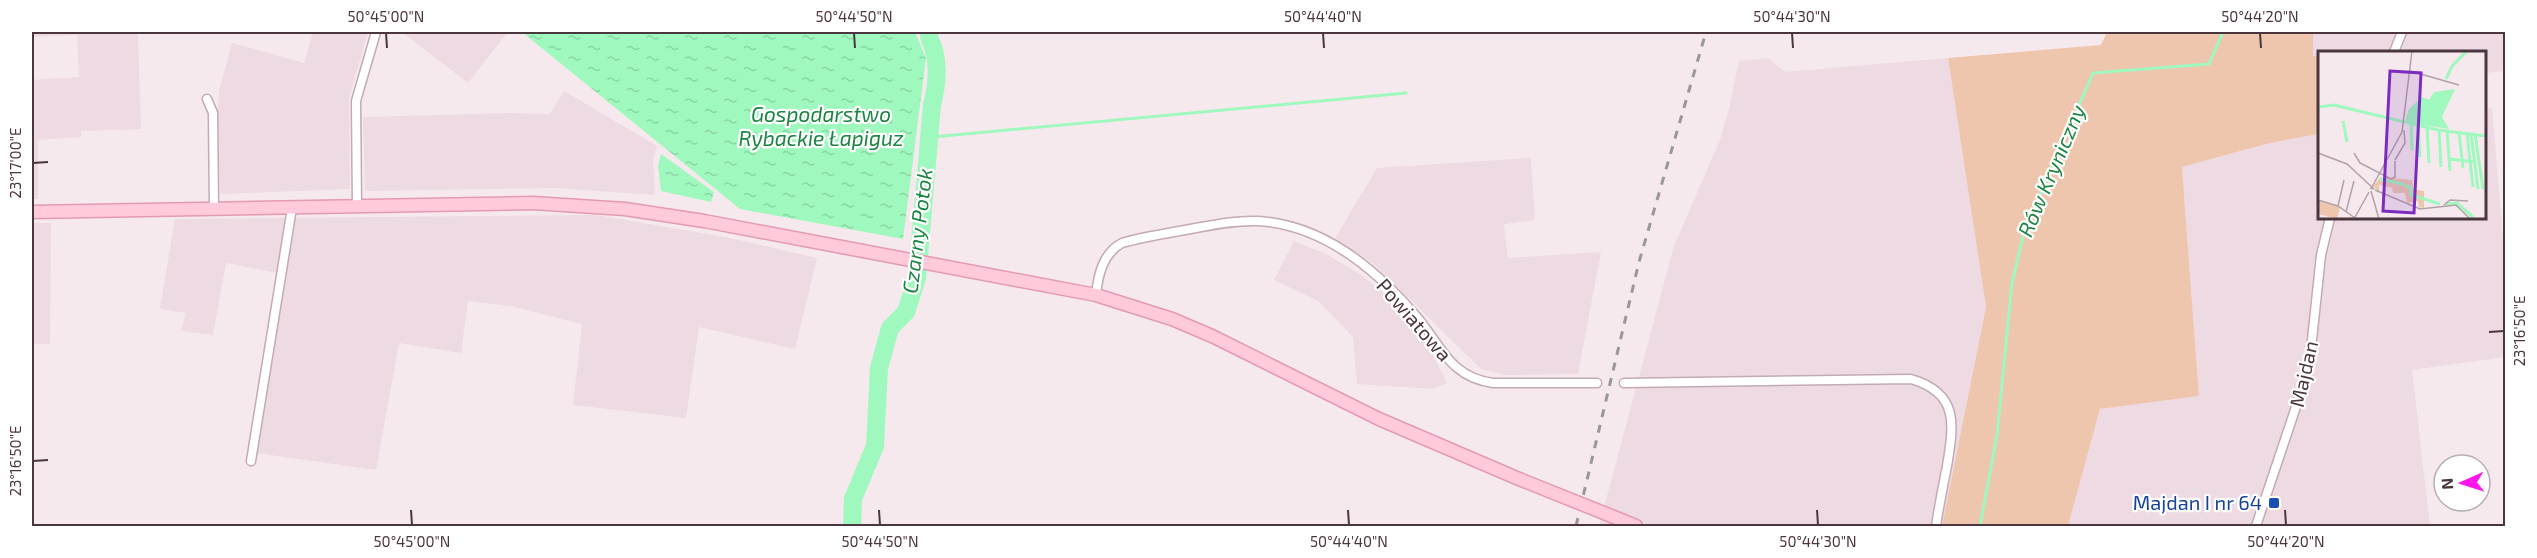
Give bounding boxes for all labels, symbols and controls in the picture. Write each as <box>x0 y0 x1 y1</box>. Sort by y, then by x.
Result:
text: 50°45'00"N <box>348 7 424 25</box>
text: 50°44'50"N <box>815 7 893 25</box>
text: 50°44'40"N <box>1284 7 1362 25</box>
text: 50°44'30"N <box>1753 7 1831 25</box>
text: 50°44'20"N <box>2221 7 2299 25</box>
inset map <box>2318 51 2486 219</box>
water label: Gospodarstwo Rybackie Łapiguz <box>738 101 904 151</box>
water label: Rów Kryniczny <box>2012 101 2091 240</box>
text: 23°17'00"E <box>6 128 24 198</box>
water label: Czarny Potok <box>896 167 938 295</box>
street label: Powiatowa <box>1372 273 1457 366</box>
text: 23°16'50"E <box>2510 296 2528 366</box>
street label: Majdan <box>2284 338 2322 409</box>
text: 23°16'50"E <box>6 426 24 496</box>
north arrow <box>2432 453 2492 513</box>
text: N <box>2437 478 2456 490</box>
place label: Majdan I nr 64 <box>2133 490 2262 514</box>
marker: Majdan I nr 64 <box>2267 496 2281 510</box>
text: 50°45'00"N <box>374 532 450 550</box>
text: 50°44'50"N <box>841 532 919 550</box>
text: 50°44'40"N <box>1310 532 1388 550</box>
text: 50°44'30"N <box>1779 532 1857 550</box>
text: 50°44'20"N <box>2247 532 2325 550</box>

